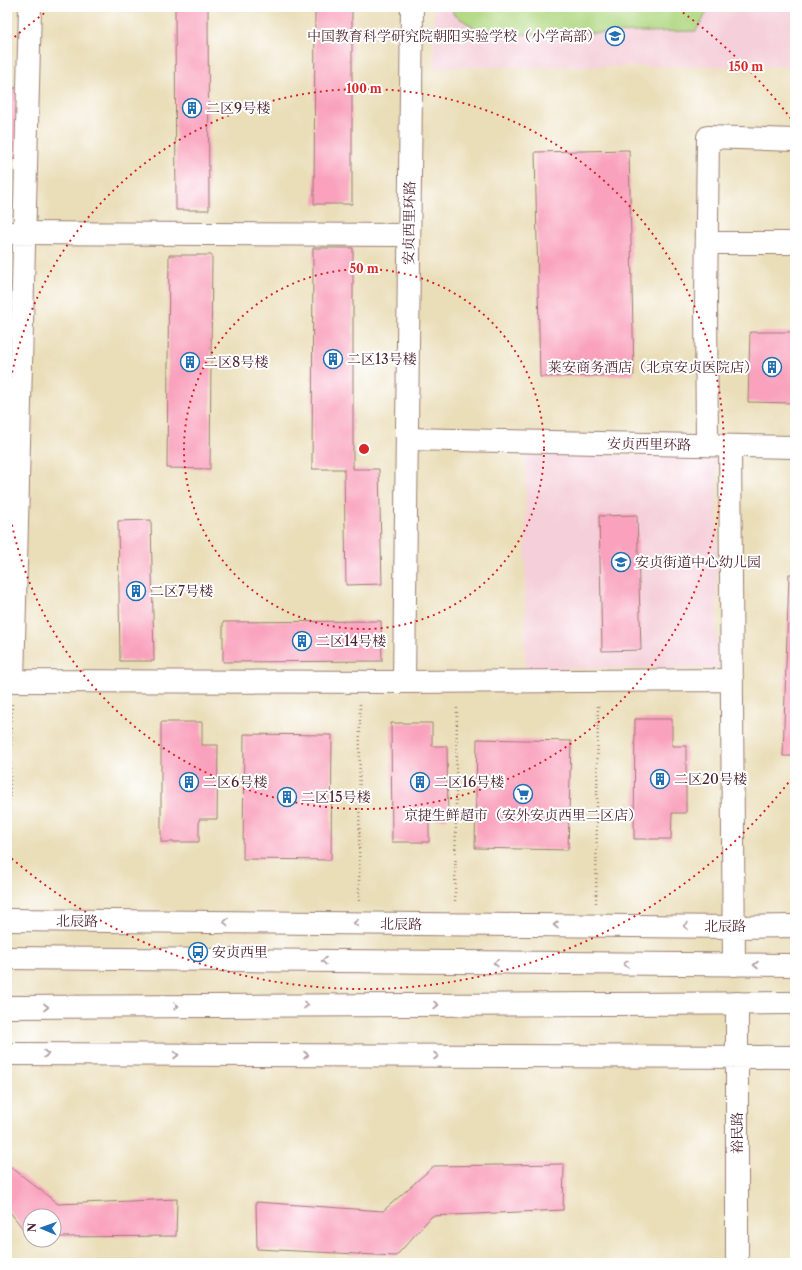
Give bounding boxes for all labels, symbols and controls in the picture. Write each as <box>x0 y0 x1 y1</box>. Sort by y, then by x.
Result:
school or university icon: 中国教育科学研究院朝阳实验学校（小学高部） <box>604 25 626 47</box>
place label: 中国教育科学研究院朝阳实验学校（小学高部） <box>307 27 601 45</box>
text: 150 m <box>729 59 763 74</box>
text: 100 m <box>346 81 382 96</box>
building icon: 二区9号楼 <box>181 97 203 119</box>
place label: 二区9号楼 <box>206 99 270 117</box>
street label: 安贞西里环路 <box>399 181 419 265</box>
text: 50 m <box>349 261 379 276</box>
building icon: 二区13号楼 <box>322 348 344 370</box>
place label: 二区13号楼 <box>347 350 417 368</box>
building icon: 二区8号楼 <box>179 351 201 373</box>
place label: 二区8号楼 <box>204 353 268 371</box>
building icon: 莱安商务酒店（北京安贞医院店） <box>761 356 783 378</box>
place label: 莱安商务酒店（北京安贞医院店） <box>548 358 758 376</box>
street label: 安贞西里环路 <box>607 434 691 454</box>
centre of rings <box>357 442 371 456</box>
school or university icon: 安贞街道中心幼儿园 <box>610 551 632 573</box>
place label: 安贞街道中心幼儿园 <box>635 553 761 571</box>
building icon: 二区7号楼 <box>125 580 147 602</box>
place label: 二区7号楼 <box>150 582 213 600</box>
building icon: 二区14号楼 <box>291 630 313 652</box>
place label: 二区14号楼 <box>316 632 386 650</box>
building icon: 二区20号楼 <box>649 768 671 790</box>
place label: 二区20号楼 <box>674 770 747 788</box>
building icon: 二区6号楼 <box>178 771 200 793</box>
building icon: 二区16号楼 <box>409 771 431 793</box>
place label: 二区6号楼 <box>203 773 267 791</box>
place label: 二区16号楼 <box>434 773 504 791</box>
supermarket icon: 京捷生鲜超市（安外安贞西里二区店） <box>512 783 534 805</box>
building icon: 二区15号楼 <box>276 786 298 808</box>
place label: 二区15号楼 <box>301 788 371 806</box>
place label: 京捷生鲜超市（安外安贞西里二区店） <box>404 806 642 824</box>
street label: 北辰路 <box>56 912 98 930</box>
street label: 北辰路 <box>380 915 422 933</box>
street label: 北辰路 <box>704 917 746 935</box>
one-way arrow <box>223 918 229 926</box>
one-way arrow <box>353 919 359 928</box>
one-way arrow <box>553 921 559 929</box>
one-way arrow <box>683 922 689 930</box>
bus stop icon: 安贞西里 <box>187 941 209 963</box>
place label: 安贞西里 <box>212 943 268 961</box>
one-way arrow <box>321 957 327 965</box>
one-way arrow <box>493 959 499 967</box>
one-way arrow <box>623 960 629 968</box>
one-way arrow <box>753 961 759 969</box>
one-way arrow <box>303 1001 309 1009</box>
one-way arrow <box>433 1001 439 1009</box>
one-way arrow <box>173 1002 179 1010</box>
one-way arrow <box>43 1003 49 1011</box>
one-way arrow <box>43 1050 49 1058</box>
one-way arrow <box>173 1051 179 1059</box>
one-way arrow <box>303 1051 309 1060</box>
one-way arrow <box>433 1052 439 1060</box>
street label: 裕民路 <box>728 1112 746 1154</box>
north arrow <box>22 1208 62 1248</box>
text: N <box>25 1222 39 1233</box>

